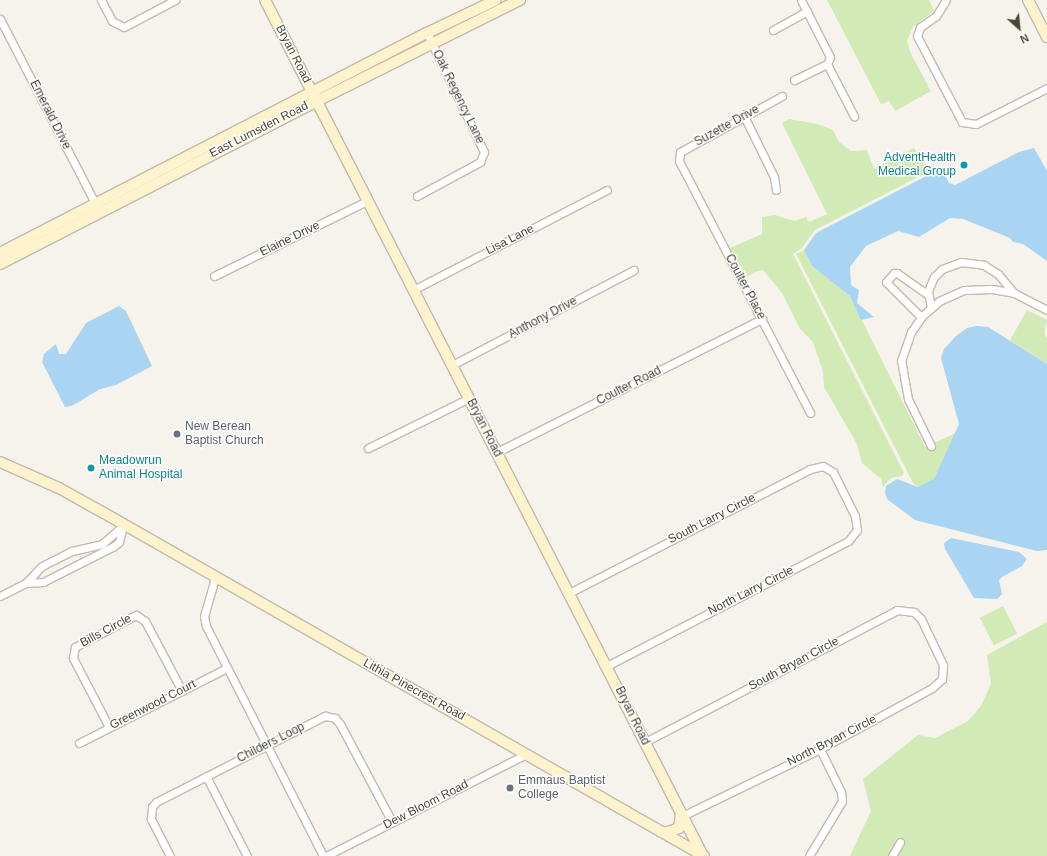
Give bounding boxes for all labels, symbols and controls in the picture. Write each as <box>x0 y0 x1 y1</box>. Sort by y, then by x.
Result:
north arrow <box>999 8 1039 48</box>
street label: Bryan Road <box>272 23 314 85</box>
text: N <box>1018 32 1031 46</box>
street label: Oak Regency Lane <box>429 48 487 146</box>
street label: Emerald Drive <box>26 78 74 152</box>
street label: East Lumsden Road <box>207 99 311 161</box>
street label: Suzette Drive <box>692 102 762 150</box>
place label: AdventHealth Medical Group <box>878 151 956 179</box>
marker: AdventHealth Medical Group <box>959 160 969 170</box>
street label: Elaine Drive <box>258 218 322 260</box>
street label: Lisa Lane <box>484 222 536 258</box>
street label: Coulter Place <box>722 252 768 322</box>
street label: Anthony Drive <box>506 294 580 342</box>
street label: Coulter Road <box>594 364 664 408</box>
street label: Bryan Road <box>463 397 505 459</box>
place label: New Berean Baptist Church <box>185 420 264 448</box>
marker: New Berean Baptist Church <box>172 429 182 439</box>
place label: Meadowrun Animal Hospital <box>99 454 182 482</box>
marker: Meadowrun Animal Hospital <box>86 463 96 473</box>
street label: South Larry Circle <box>666 491 758 547</box>
street label: North Larry Circle <box>706 563 796 619</box>
street label: Bills Circle <box>78 611 134 651</box>
street label: South Bryan Circle <box>746 634 842 694</box>
street label: Lithia Pinecrest Road <box>361 656 467 724</box>
street label: Greenwood Court <box>108 677 198 733</box>
street label: Bryan Road <box>612 684 652 748</box>
street label: North Bryan Circle <box>785 712 879 770</box>
street label: Childers Loop <box>235 720 307 766</box>
place label: Emmaus Baptist College <box>518 774 605 802</box>
street label: Dew Bloom Road <box>381 777 471 833</box>
marker: Emmaus Baptist College <box>505 783 515 793</box>

